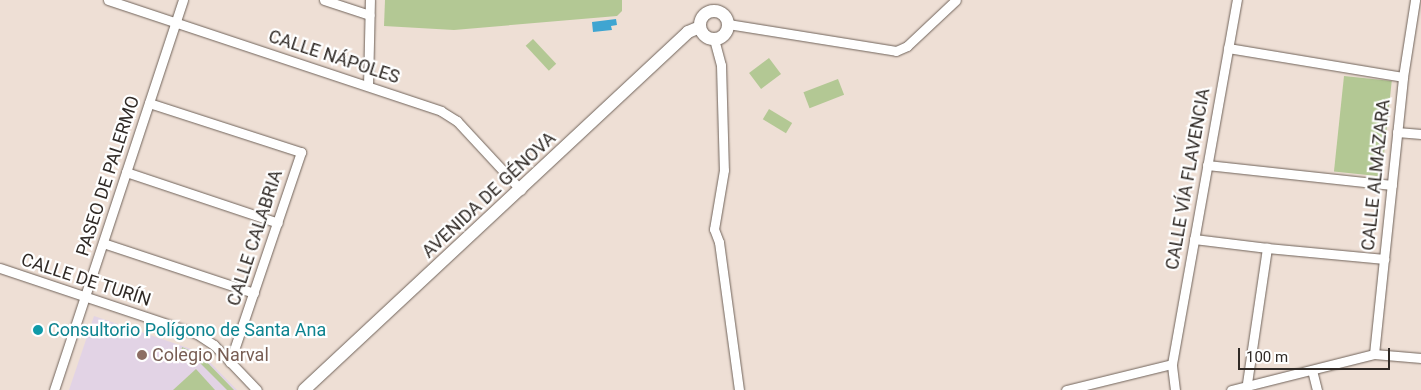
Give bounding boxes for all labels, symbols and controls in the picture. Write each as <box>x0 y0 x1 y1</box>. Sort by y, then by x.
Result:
street label: CALLE NÁPOLES <box>266 26 402 88</box>
street label: CALLE VÍA FLAVENCIA <box>1161 86 1215 272</box>
street label: PASEO DE PALERMO <box>72 93 144 259</box>
street label: CALLE ALMAZARA <box>1357 98 1395 252</box>
street label: AVENIDA DE GÉNOVA <box>418 127 560 263</box>
street label: CALLE CALABRIA <box>223 167 287 309</box>
street label: CALLE DE TURÍN <box>18 249 154 311</box>
place label: Consultorio Polígono de Santa Ana <box>48 319 326 341</box>
marker: Consultorio Polígono de Santa Ana <box>32 324 44 336</box>
scale bar <box>1241 338 1394 370</box>
place label: Colegio Narval <box>152 344 269 366</box>
text: 100 m <box>1246 348 1288 366</box>
marker: Colegio Narval <box>136 349 148 361</box>

